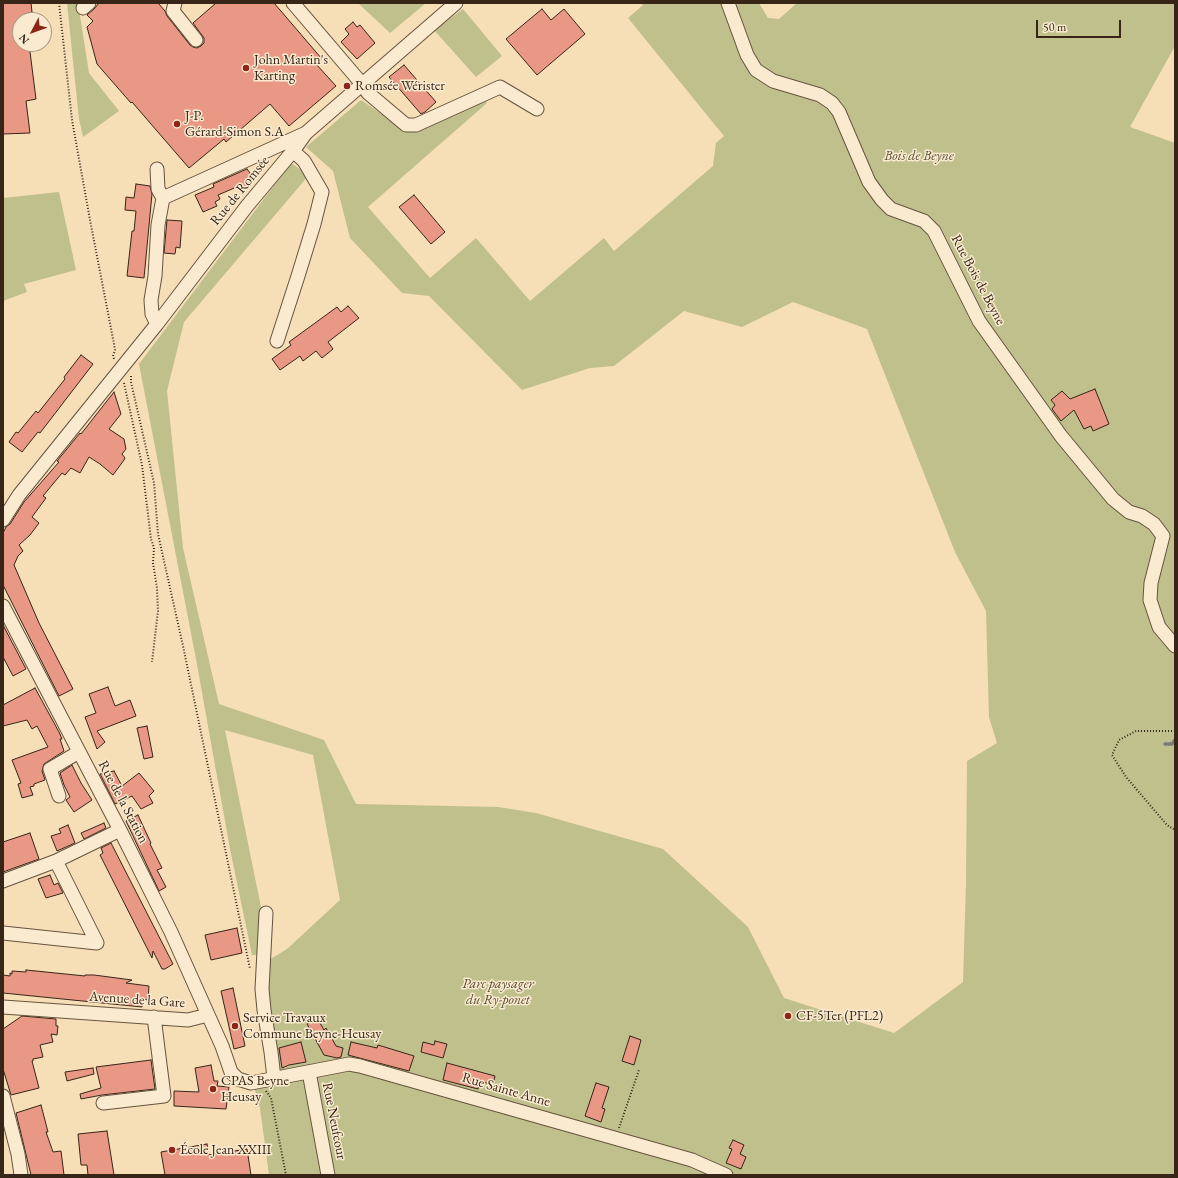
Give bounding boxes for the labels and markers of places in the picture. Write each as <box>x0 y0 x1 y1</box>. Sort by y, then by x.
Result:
place label: John Martin's Karting <box>254 52 328 84</box>
marker: John Martin's Karting <box>241 63 251 73</box>
place label: Romsée Wérister <box>355 78 445 94</box>
marker: Romsée Wérister <box>342 81 352 91</box>
place label: J-P. Gérard-Simon S.A <box>185 108 284 140</box>
marker: J-P. Gérard-Simon S.A <box>172 119 182 129</box>
place label: CF-5Ter (PFL2) <box>796 1008 883 1024</box>
place label: Service Travaux Commune Beyne-Heusay <box>243 1010 381 1042</box>
marker: CF-5Ter (PFL2) <box>783 1011 793 1021</box>
marker: Service Travaux Commune Beyne-Heusay <box>230 1021 240 1031</box>
place label: CPAS Beyne Heusay <box>221 1073 289 1106</box>
marker: CPAS Beyne Heusay <box>208 1084 218 1094</box>
place label: École Jean XXIII <box>180 1142 271 1158</box>
marker: École Jean XXIII <box>167 1145 177 1155</box>

